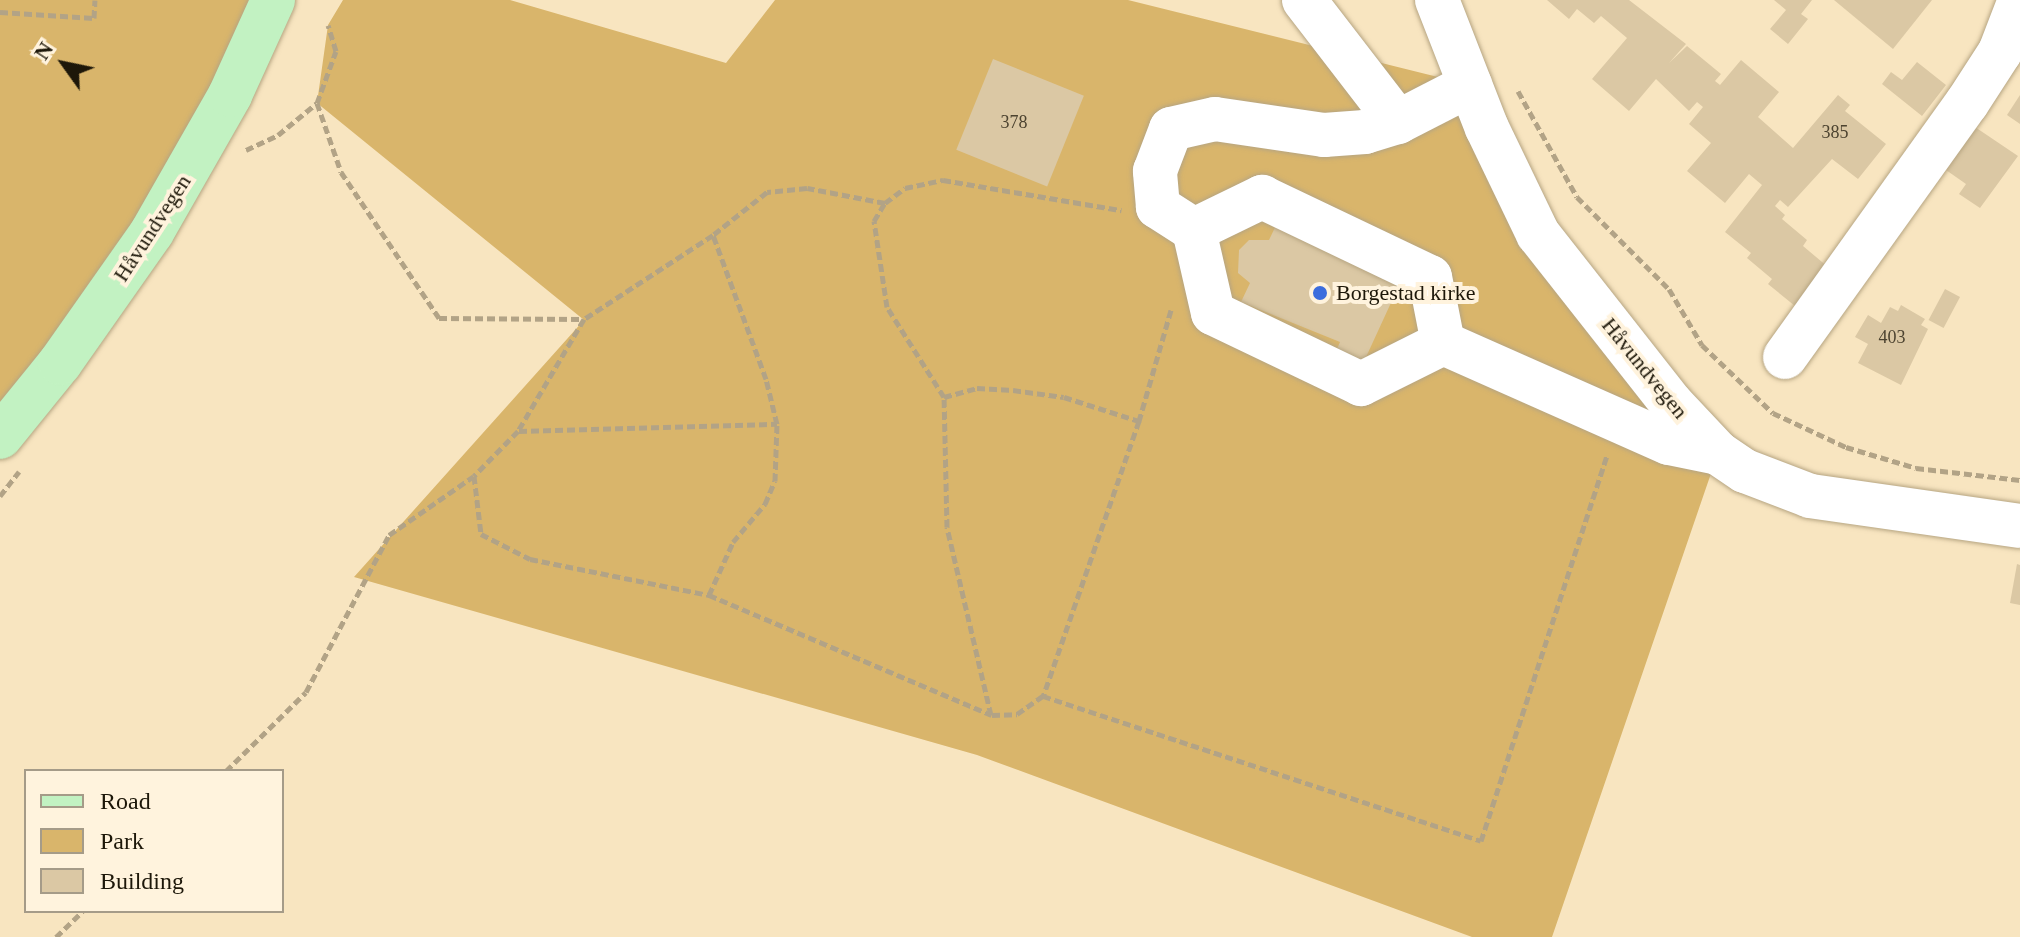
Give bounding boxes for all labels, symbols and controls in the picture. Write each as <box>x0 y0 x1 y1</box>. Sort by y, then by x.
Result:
north arrow <box>24 24 104 104</box>
text: N <box>29 37 58 64</box>
house number: 378 <box>1000 111 1028 133</box>
house number: 385 <box>1822 121 1848 143</box>
street label: Håvundvegen <box>108 170 196 286</box>
place label: Borgestad kirke <box>1336 280 1476 306</box>
marker: Borgestad kirke <box>1311 284 1329 302</box>
street label: Håvundvegen <box>1596 312 1694 424</box>
house number: 403 <box>1878 326 1906 348</box>
legend <box>24 769 284 913</box>
text: Road <box>100 788 151 814</box>
text: Park <box>100 828 144 854</box>
text: Building <box>100 868 184 894</box>

